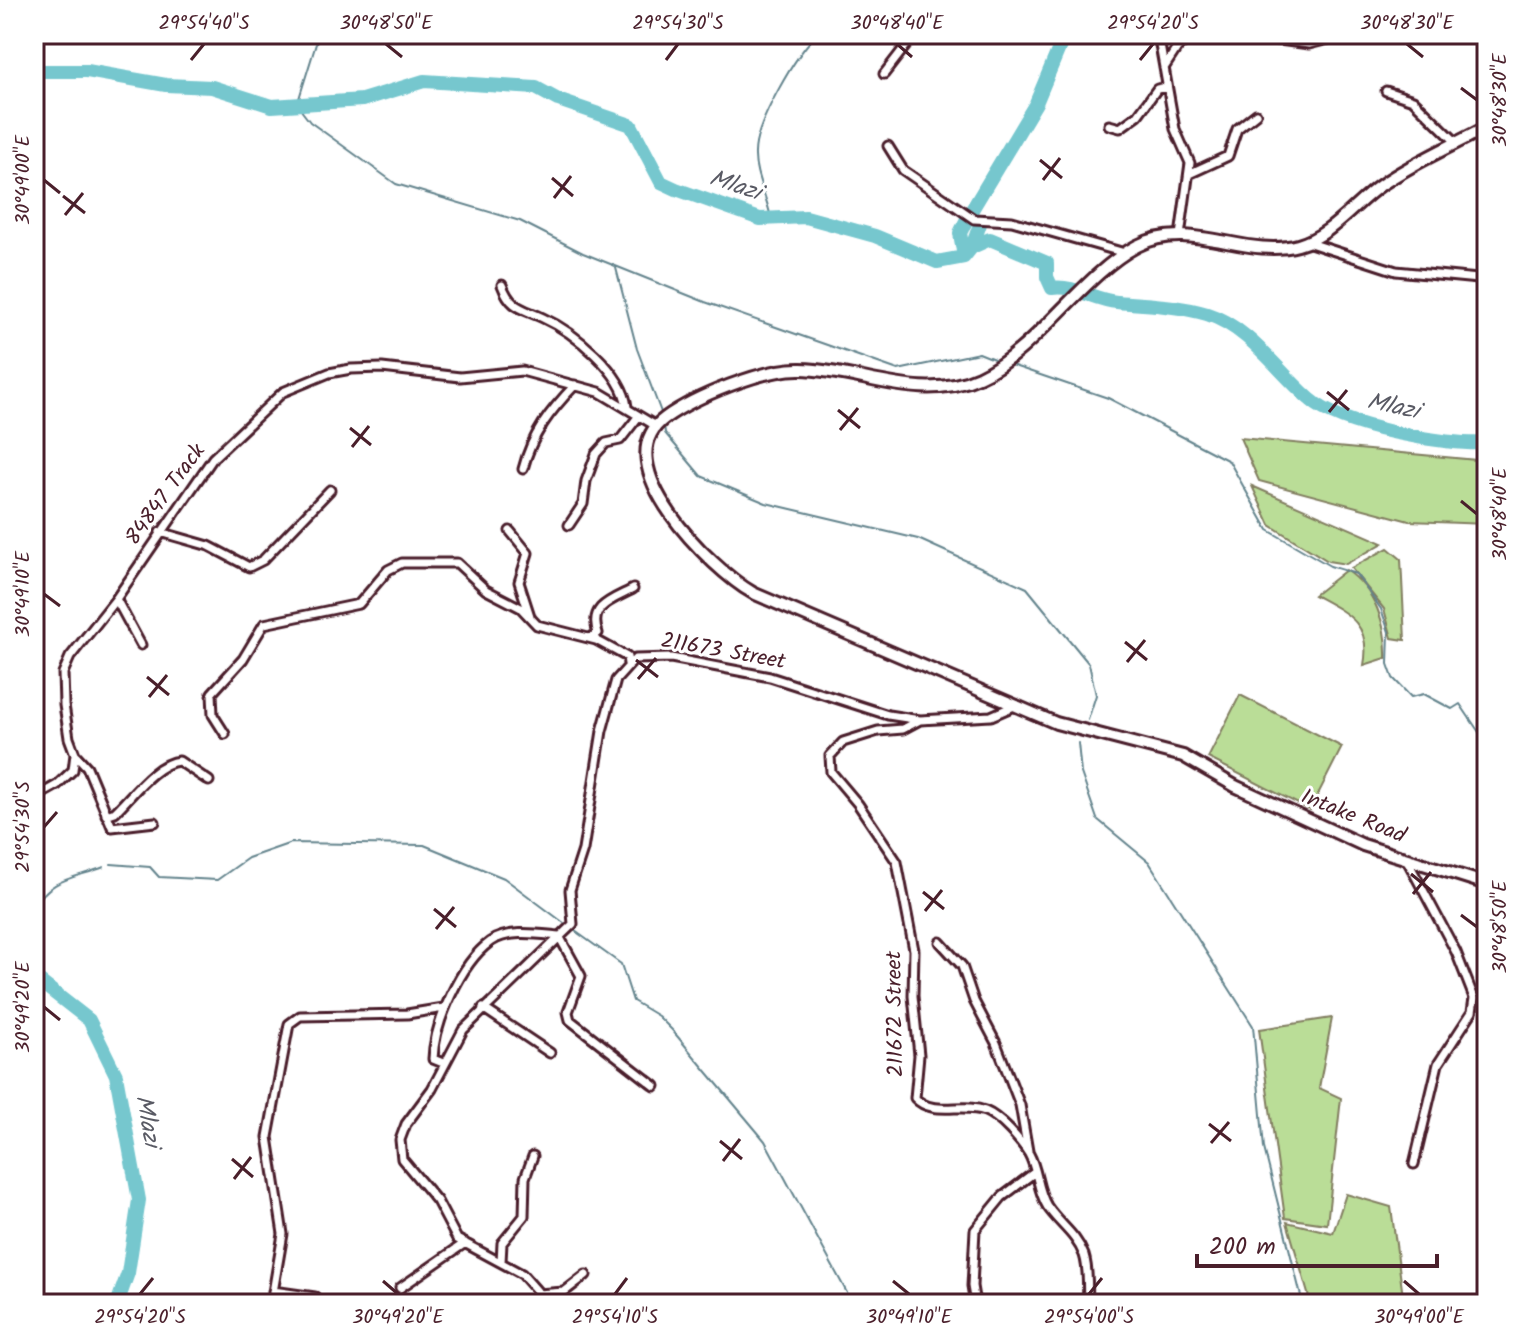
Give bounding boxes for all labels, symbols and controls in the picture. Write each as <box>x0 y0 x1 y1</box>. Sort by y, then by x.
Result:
text: 29°54'40"S <box>158 8 250 40</box>
text: 30°48'50"E <box>339 8 434 40</box>
text: 29°54'30"S <box>632 8 724 40</box>
text: 30°48'40"E <box>850 8 945 40</box>
text: 29°54'20"S <box>1107 8 1199 40</box>
text: 30°48'30"E <box>1360 8 1455 40</box>
text: 30°48'30"E <box>1485 52 1517 147</box>
text: 30°49'00"E <box>8 134 40 225</box>
water label: Mlazi <box>704 159 771 214</box>
water label: Mlazi <box>1363 382 1428 433</box>
street label: 84847 Track <box>117 436 216 553</box>
text: 30°48'40"E <box>1485 466 1517 561</box>
text: 30°49'10"E <box>8 549 40 637</box>
street label: 211673 Street <box>658 624 789 680</box>
street label: Intake Road <box>1295 780 1412 854</box>
text: 29°54'30"S <box>8 781 40 873</box>
text: 30°48'50"E <box>1485 879 1517 974</box>
street label: 211672 Street <box>877 950 915 1077</box>
text: 30°49'20"E <box>8 960 40 1053</box>
water label: Mlazi <box>123 1092 172 1155</box>
scale bar <box>1197 1218 1437 1268</box>
text: 200 m <box>1209 1228 1276 1267</box>
text: 29°54'20"S <box>94 1302 186 1334</box>
text: 30°49'20"E <box>352 1302 445 1334</box>
text: 29°54'10"S <box>572 1302 659 1334</box>
text: 30°49'10"E <box>866 1302 954 1334</box>
text: 29°54'00"S <box>1044 1302 1134 1334</box>
text: 30°49'00"E <box>1374 1302 1465 1334</box>

